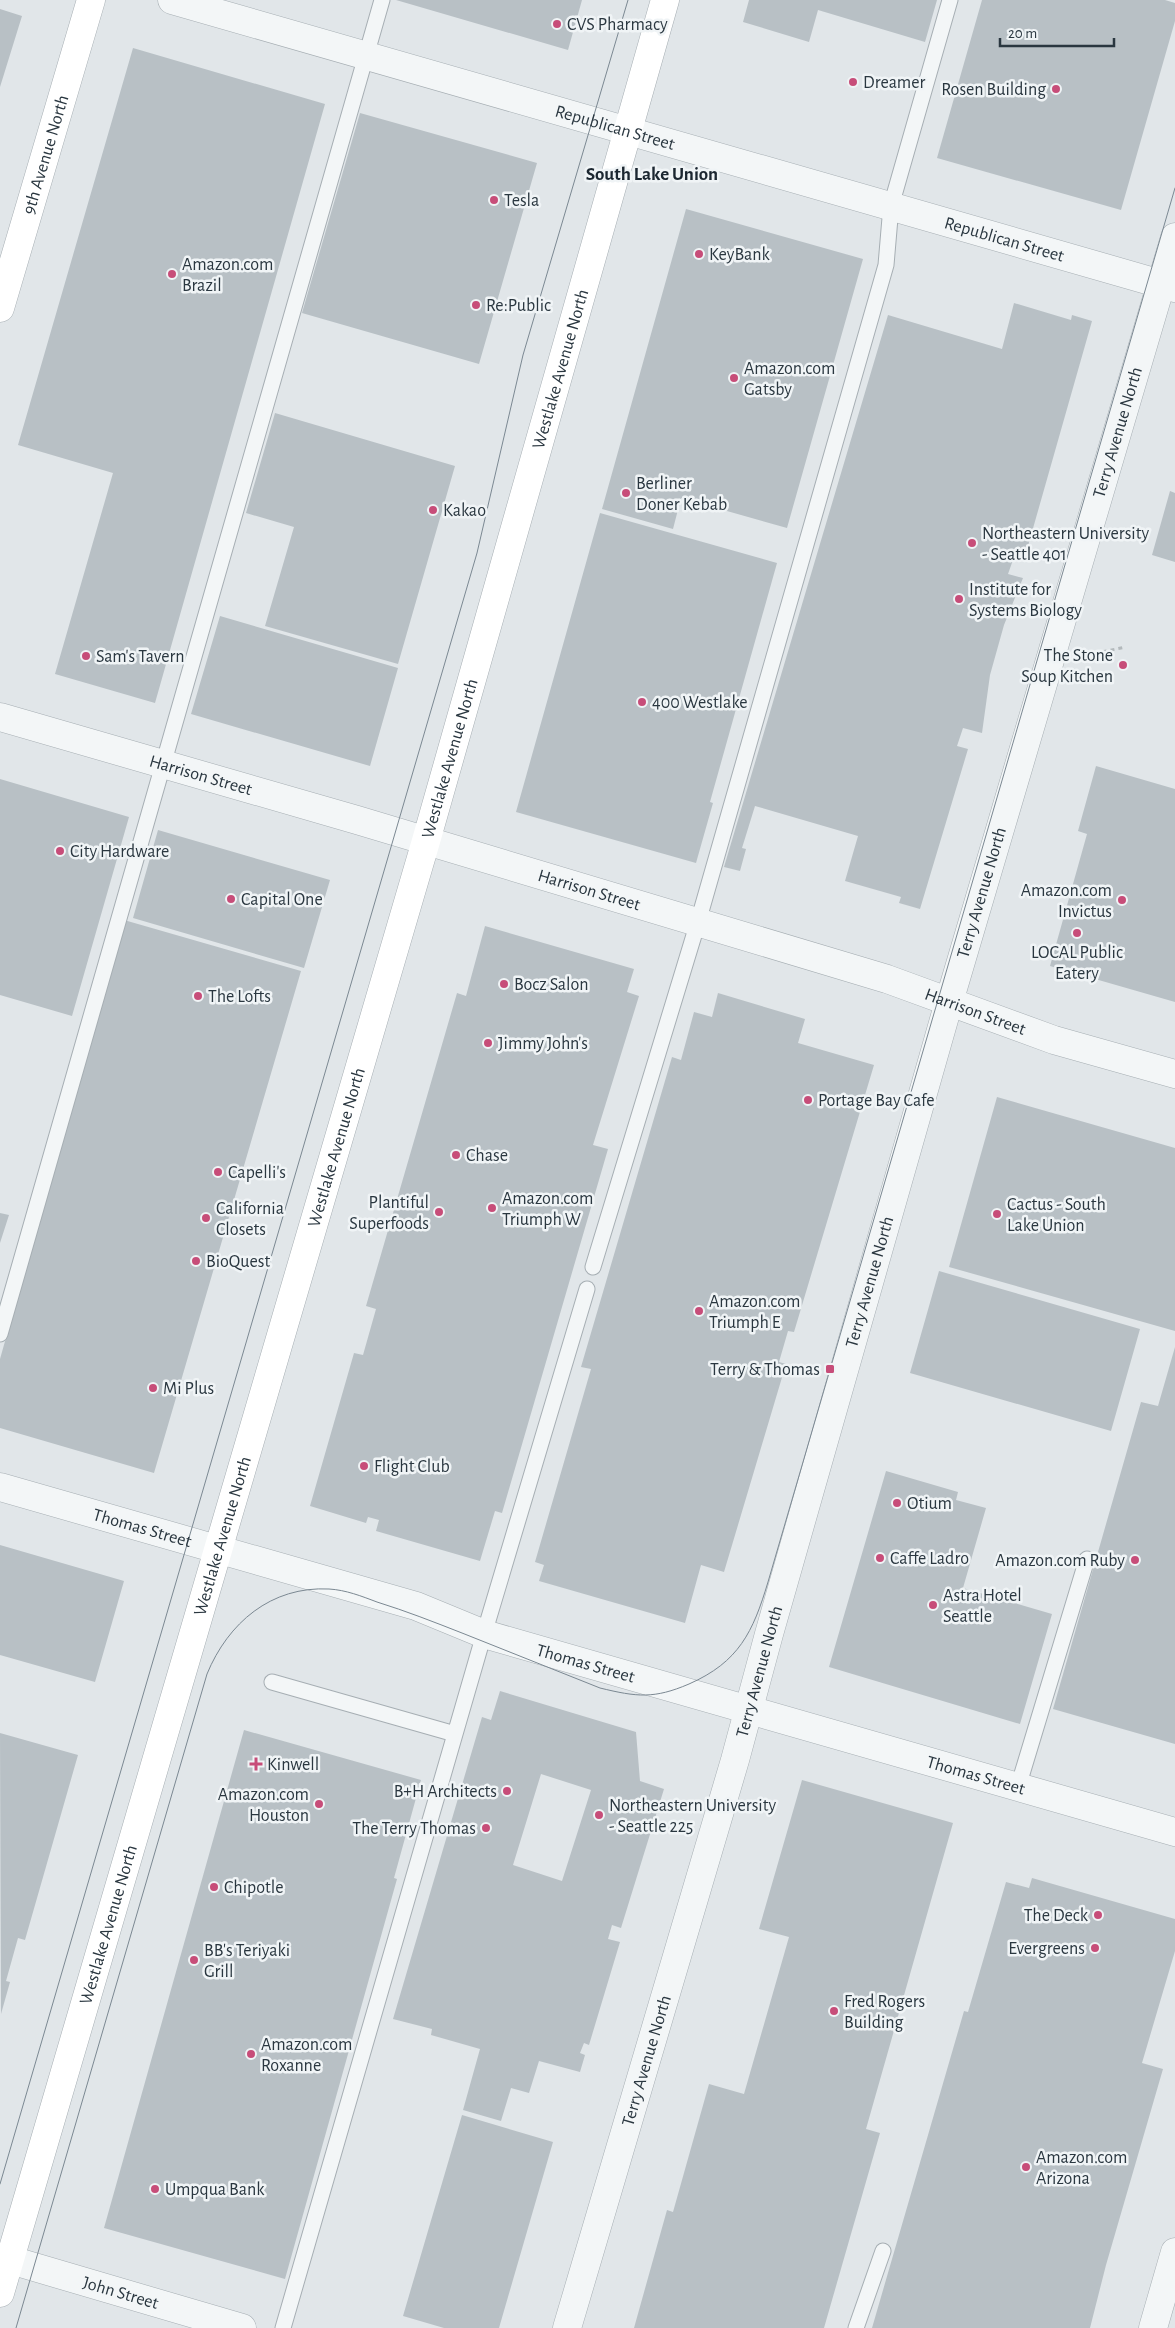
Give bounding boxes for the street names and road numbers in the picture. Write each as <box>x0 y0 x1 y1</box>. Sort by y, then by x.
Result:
street label: 9th Avenue North <box>20 93 72 217</box>
street label: Republican Street <box>553 102 677 154</box>
street label: Republican Street <box>942 214 1066 266</box>
street label: Westlake Avenue North <box>530 287 592 451</box>
street label: Terry Avenue North <box>1090 365 1146 500</box>
street label: Westlake Avenue North <box>419 677 482 841</box>
street label: Harrison Street <box>147 753 254 799</box>
street label: Terry Avenue North <box>954 825 1010 960</box>
street label: Harrison Street <box>536 867 643 915</box>
street label: Harrison Street <box>922 986 1028 1039</box>
street label: Westlake Avenue North <box>305 1066 369 1229</box>
street label: Terry Avenue North <box>843 1214 897 1350</box>
street label: Westlake Avenue North <box>191 1454 255 1618</box>
street label: Thomas Street <box>91 1506 194 1551</box>
street label: Terry Avenue North <box>734 1604 787 1740</box>
street label: Thomas Street <box>534 1641 637 1687</box>
street label: Thomas Street <box>924 1753 1027 1799</box>
street label: Westlake Avenue North <box>77 1843 141 2007</box>
street label: Terry Avenue North <box>619 1993 675 2128</box>
street label: John Street <box>81 2274 161 2313</box>

